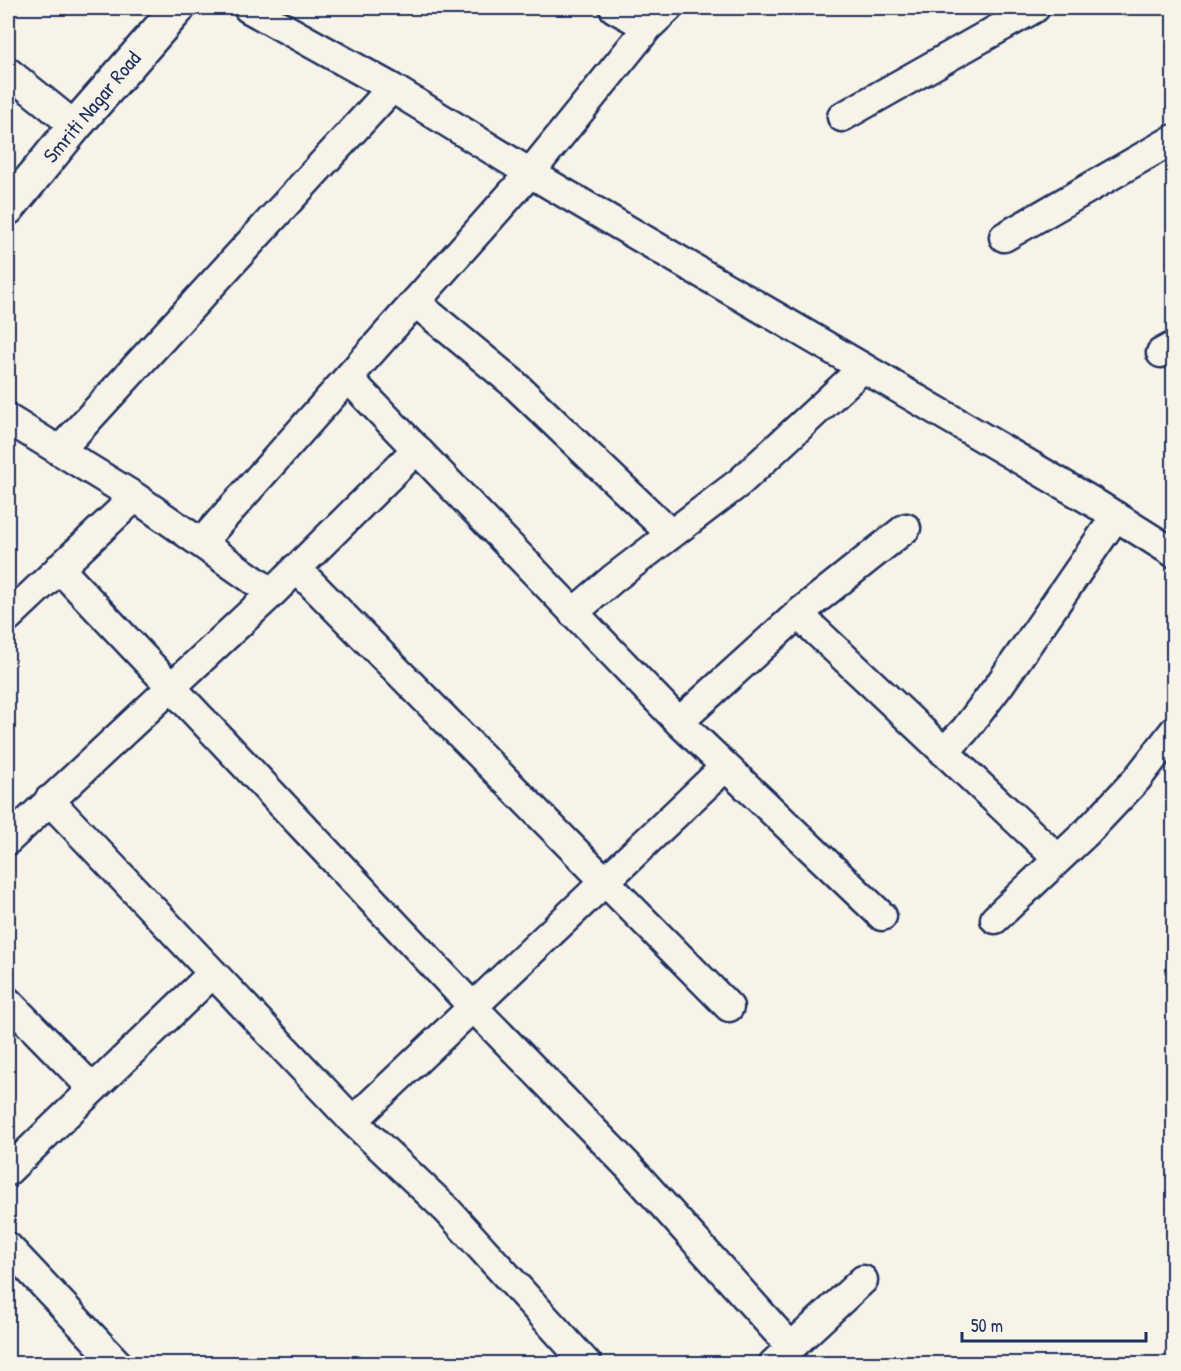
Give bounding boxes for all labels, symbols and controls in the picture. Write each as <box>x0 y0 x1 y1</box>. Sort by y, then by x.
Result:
street label: Smriti Nagar Road <box>36 45 147 169</box>
scale bar <box>962 1305 1146 1343</box>
text: 50 m <box>971 1313 1003 1338</box>

